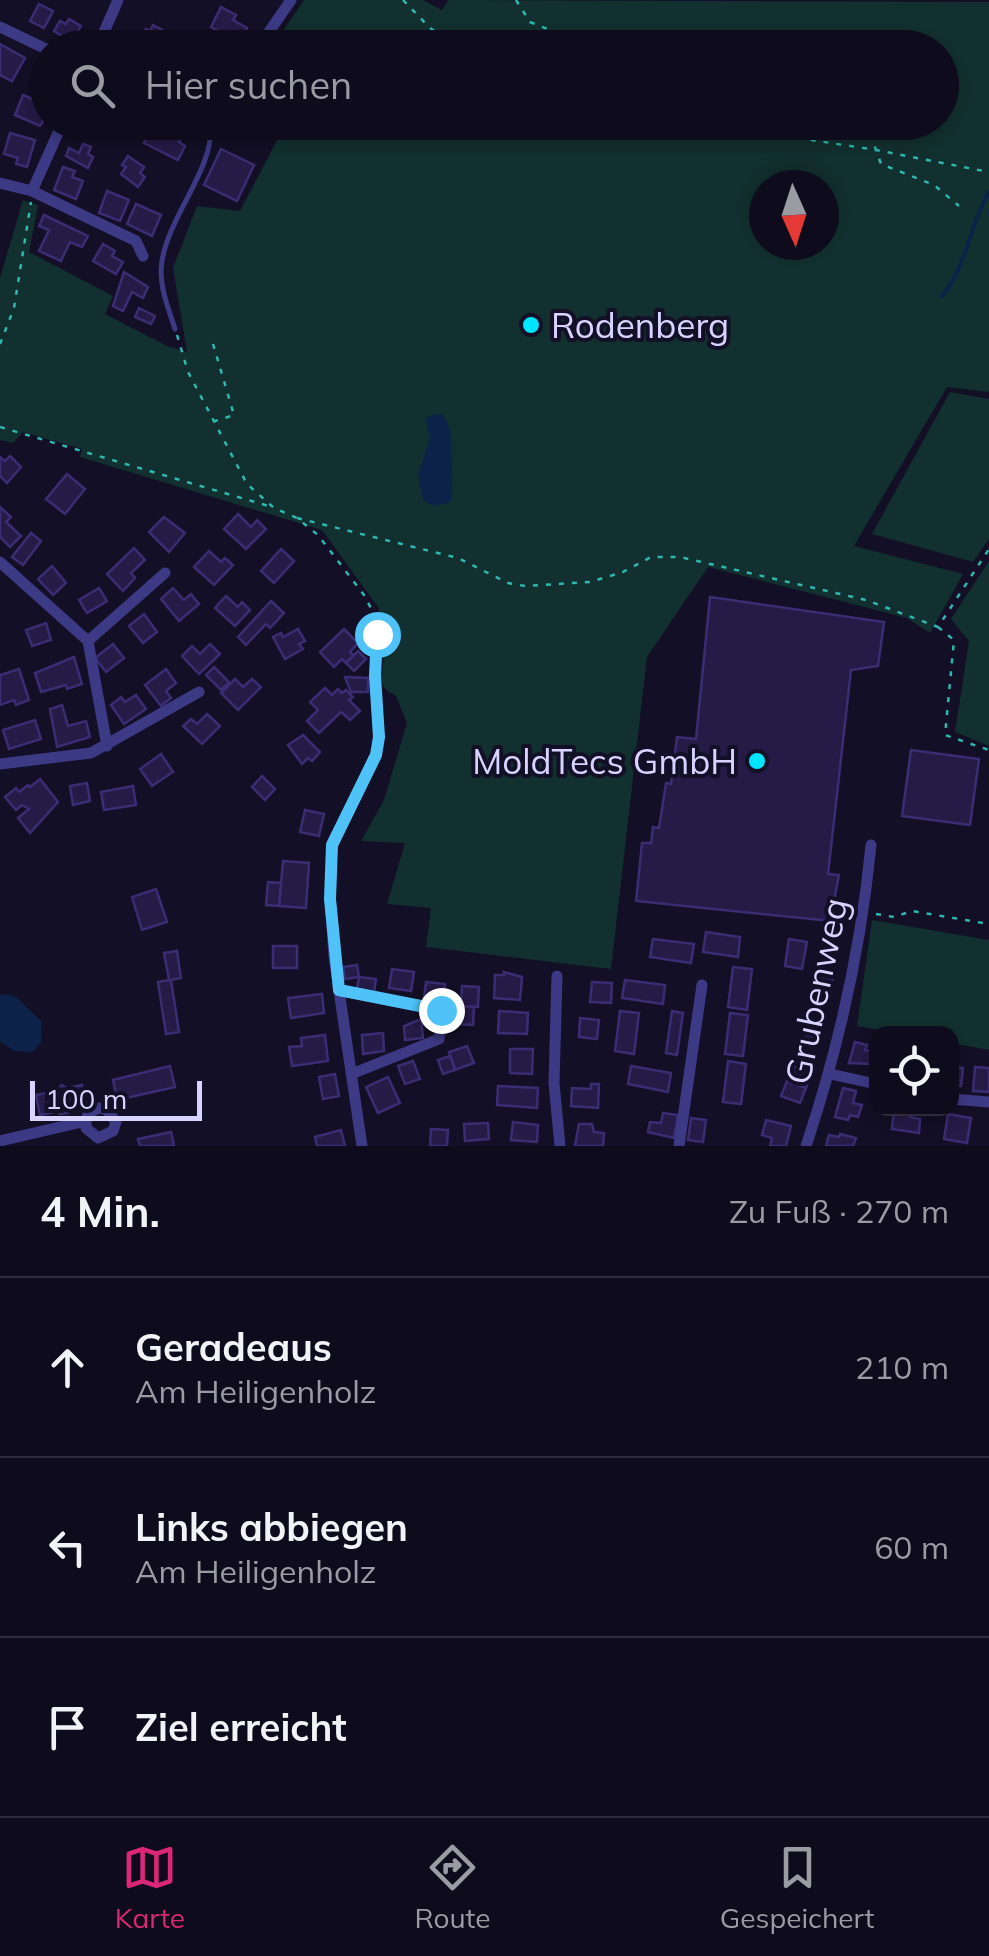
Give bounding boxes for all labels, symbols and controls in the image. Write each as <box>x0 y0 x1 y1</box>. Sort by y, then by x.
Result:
search box <box>30 30 959 140</box>
icon: search <box>65 58 120 113</box>
text: Hier suchen <box>145 61 352 109</box>
north arrow <box>749 170 839 260</box>
place label: Rodenberg <box>551 303 729 347</box>
marker: Rodenberg <box>520 314 542 336</box>
route start <box>355 612 401 658</box>
place label: MoldTecs GmbH <box>472 739 737 783</box>
marker: MoldTecs GmbH <box>746 750 768 772</box>
street label: Grubenweg <box>775 894 857 1088</box>
route end <box>419 988 465 1034</box>
map controls <box>869 1026 959 1116</box>
button: locate <box>869 1026 959 1116</box>
scale bar <box>30 1076 202 1120</box>
text: 100 m <box>45 1081 127 1116</box>
text: 4 Min. <box>40 1185 160 1238</box>
text: Zu Fuß · 270 m <box>729 1191 949 1231</box>
text: Geradeaus <box>135 1323 332 1371</box>
icon: ahead <box>40 1340 95 1395</box>
text: 210 m <box>855 1347 949 1387</box>
text: Am Heiligenholz <box>135 1371 376 1411</box>
text: Links abbiegen <box>135 1503 408 1551</box>
icon: left <box>40 1520 95 1575</box>
text: 60 m <box>874 1527 949 1567</box>
text: Am Heiligenholz <box>135 1551 376 1591</box>
icon: arrive <box>40 1700 95 1755</box>
text: Ziel erreicht <box>135 1703 347 1751</box>
tab: Karte <box>115 1840 185 1935</box>
tab: Route <box>414 1840 490 1935</box>
tab: Gespeichert <box>720 1840 874 1935</box>

